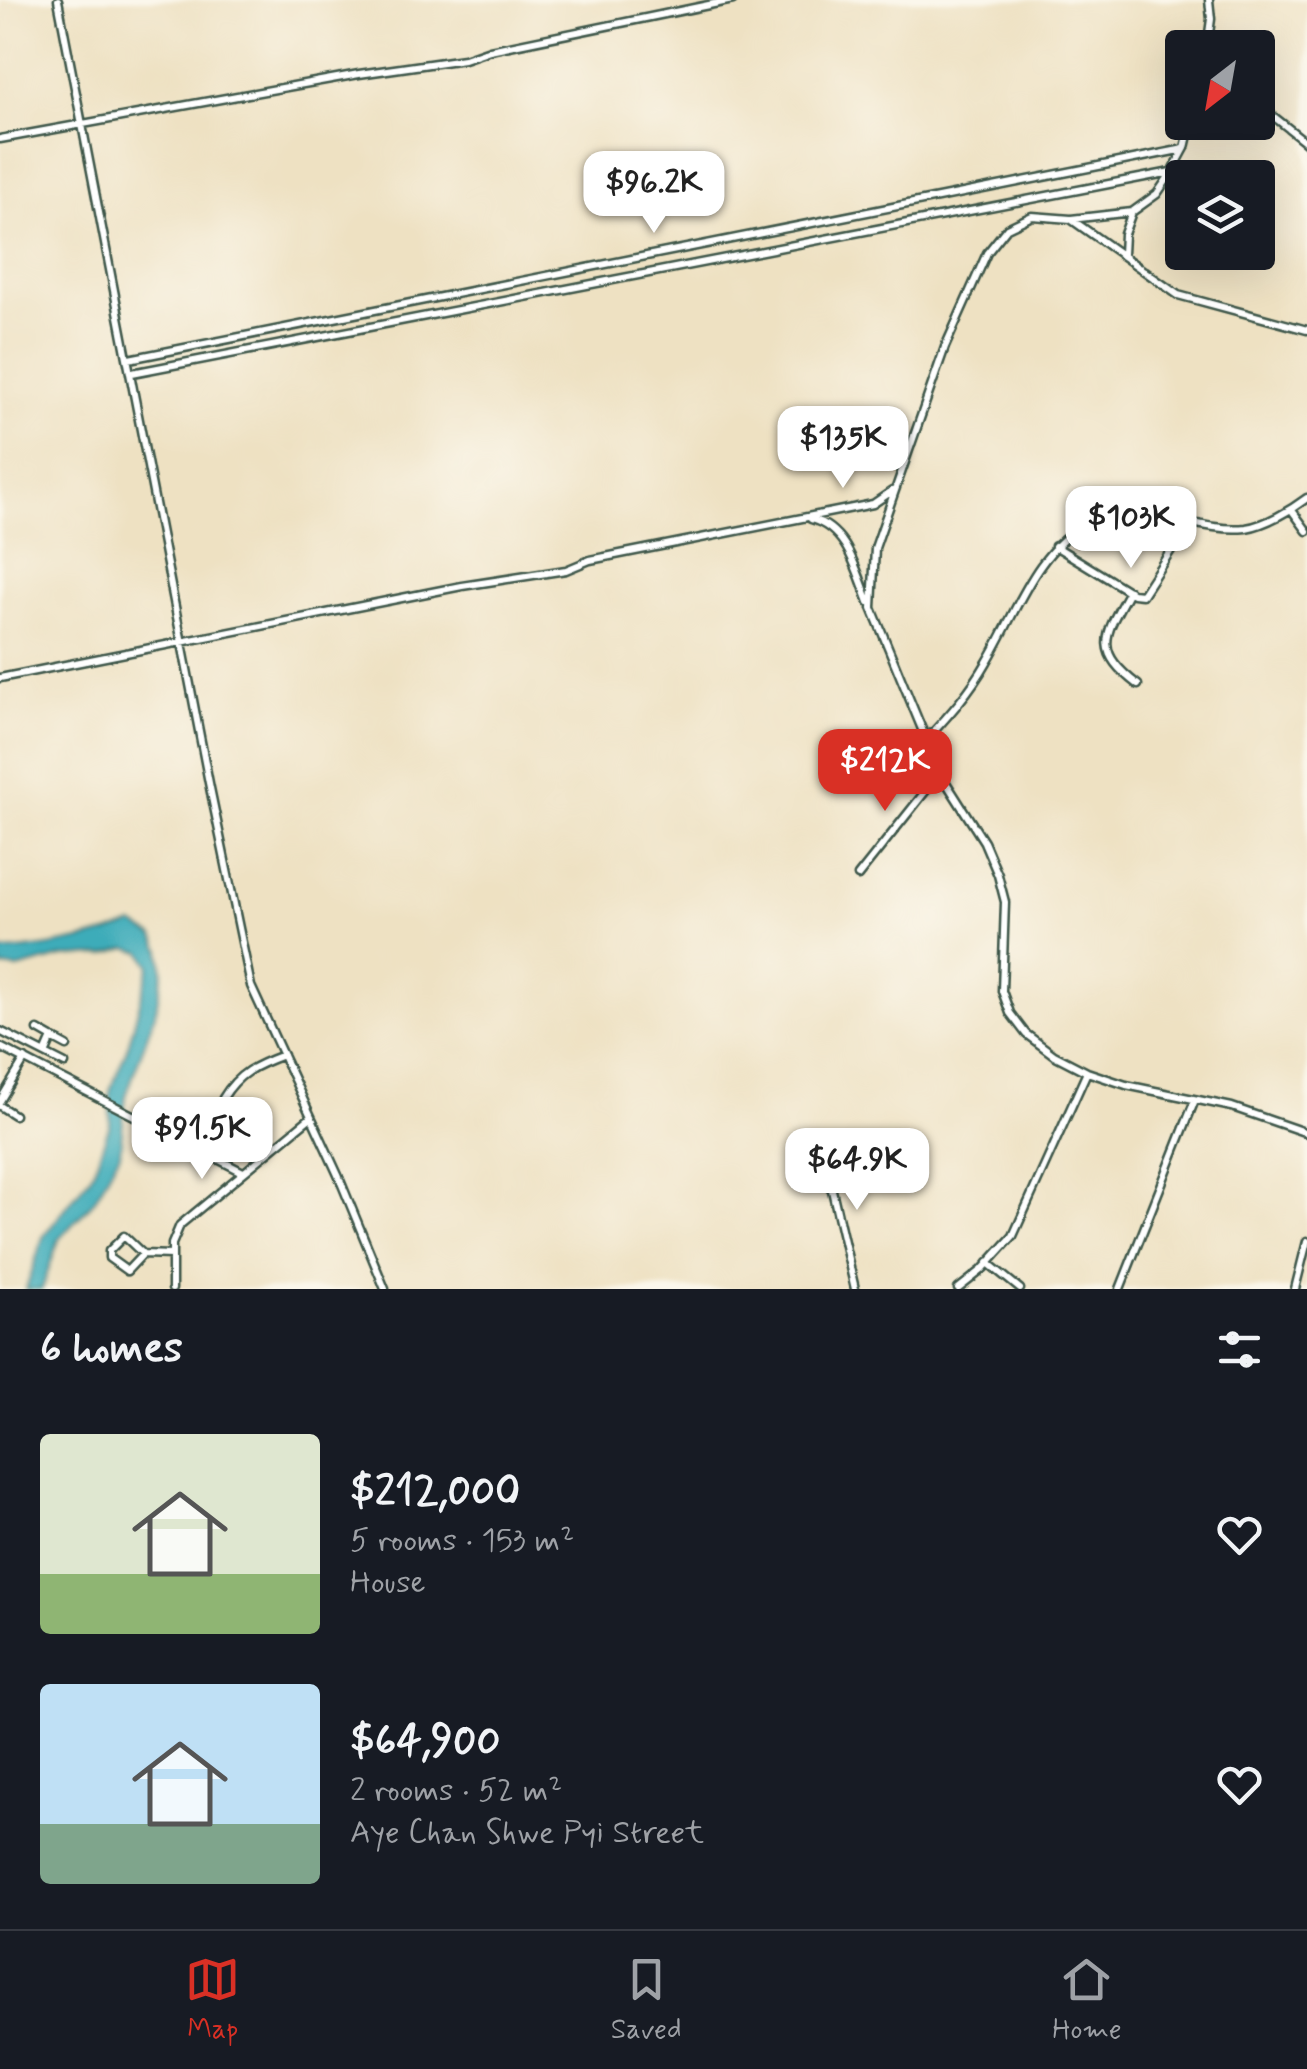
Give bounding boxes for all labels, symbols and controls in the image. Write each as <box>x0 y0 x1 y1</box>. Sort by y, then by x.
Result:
north arrow <box>1165 30 1275 140</box>
map controls <box>1165 30 1275 270</box>
pin: $96.2K <box>573 151 735 236</box>
button: layers <box>1165 160 1275 270</box>
text: $96.2K <box>605 162 703 204</box>
pin: $135K <box>773 406 913 491</box>
text: $135K <box>799 417 887 459</box>
pin: $103K <box>1061 486 1201 571</box>
text: $103K <box>1087 497 1175 539</box>
pin: $212K <box>815 729 955 814</box>
text: $212K <box>840 740 930 782</box>
pin: $91.5K <box>121 1097 283 1182</box>
text: $91.5K <box>154 1108 250 1150</box>
pin: $64.9K <box>776 1128 938 1213</box>
text: $64.9K <box>807 1139 907 1181</box>
text: 6 homes <box>40 1322 183 1377</box>
icon: filters <box>1212 1322 1267 1377</box>
text: $212,000 <box>350 1465 520 1520</box>
icon: home <box>120 1474 240 1594</box>
icon: heart <box>1212 1507 1267 1562</box>
text: 5 rooms · 153 m² <box>350 1520 574 1562</box>
text: House <box>350 1562 426 1604</box>
text: $64,900 <box>350 1715 500 1770</box>
icon: home <box>120 1724 240 1844</box>
icon: heart <box>1212 1757 1267 1812</box>
text: 2 rooms · 52 m² <box>350 1770 562 1812</box>
text: Aye Chan Shwe Pyi Street <box>350 1812 704 1854</box>
tab: Map <box>185 1952 240 2049</box>
tab: Saved <box>611 1952 682 2049</box>
tab: Home <box>1052 1952 1122 2049</box>

